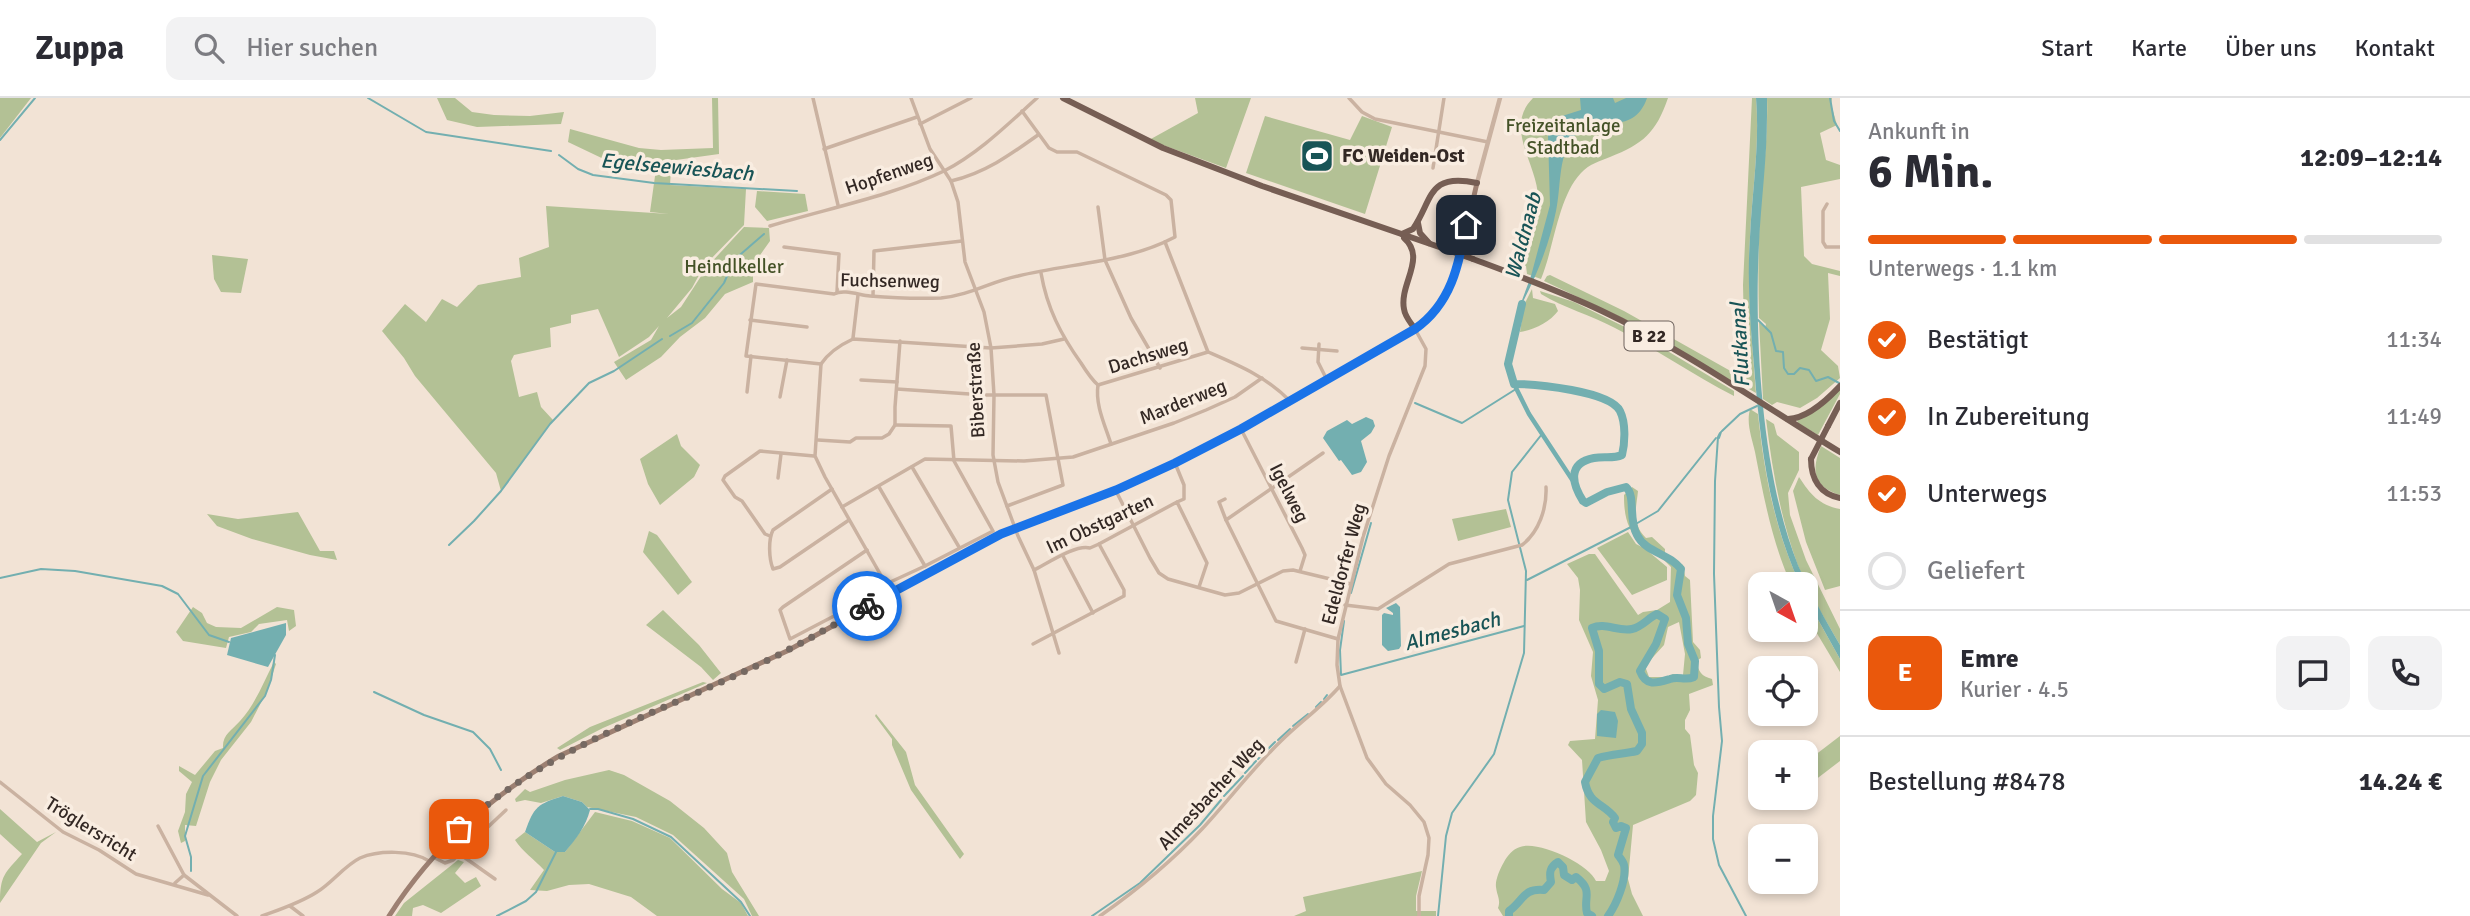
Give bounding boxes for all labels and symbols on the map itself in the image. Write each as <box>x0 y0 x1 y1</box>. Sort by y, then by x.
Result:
park label: Freizeitanlage Stadtbad <box>1506 114 1620 160</box>
sports icon: FC Weiden-Ost <box>1298 137 1336 175</box>
place label: FC Weiden-Ost <box>1342 144 1465 168</box>
water label: Egelseewiesbach <box>600 147 755 187</box>
street label: Hopfenweg <box>842 148 936 200</box>
water label: Waldnaab <box>1499 189 1547 282</box>
pin <box>1436 195 1496 255</box>
park label: Heindlkeller <box>684 255 784 279</box>
street label: Fuchsenweg <box>840 268 940 294</box>
water label: Flutkanal <box>1725 300 1755 388</box>
road number: B 22 <box>1624 322 1674 350</box>
street label: Dachsweg <box>1105 332 1191 380</box>
street label: Biberstraße <box>962 341 990 439</box>
street label: Marderweg <box>1136 374 1230 430</box>
street label: Igelweg <box>1264 459 1314 527</box>
street label: Im Obstgarten <box>1042 489 1158 559</box>
street label: Edeldorfer Weg <box>1316 501 1372 627</box>
courier <box>832 571 902 641</box>
north arrow <box>1748 572 1818 642</box>
water label: Almesbach <box>1401 606 1503 656</box>
street label: Almesbacher Weg <box>1153 733 1269 855</box>
street label: Tröglersricht <box>41 791 142 867</box>
pin <box>429 799 489 859</box>

